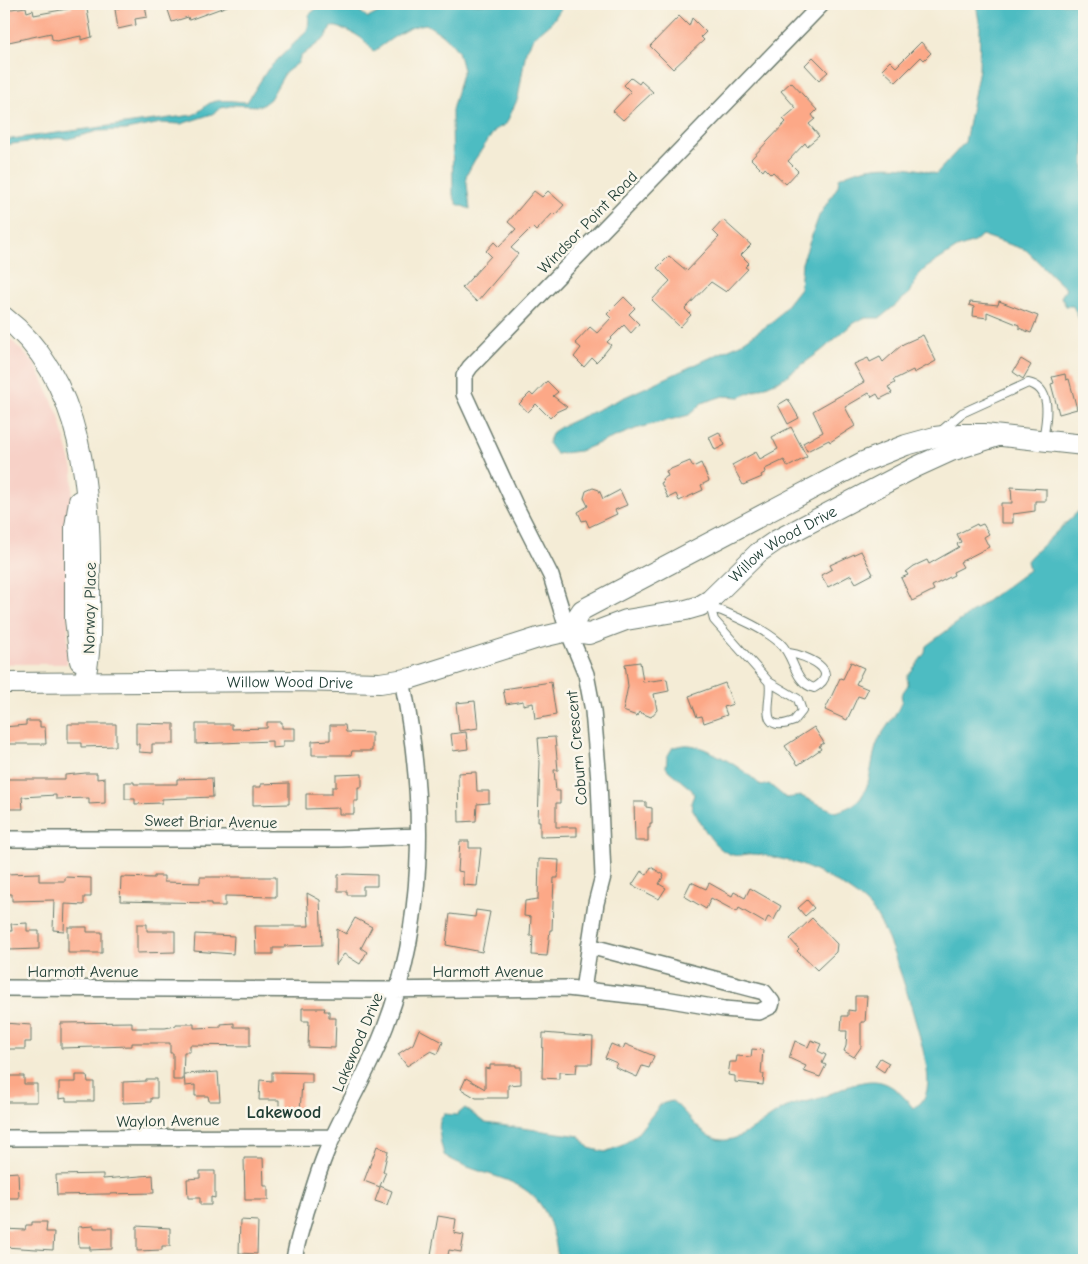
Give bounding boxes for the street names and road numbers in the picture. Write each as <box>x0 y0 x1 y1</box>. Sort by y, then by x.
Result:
street label: Windsor Point Road <box>534 168 641 278</box>
street label: Willow Wood Drive <box>726 502 840 586</box>
street label: Norway Place <box>80 562 100 654</box>
street label: Willow Wood Drive <box>227 673 353 692</box>
street label: Coburn Crescent <box>563 689 591 806</box>
street label: Sweet Briar Avenue <box>145 812 277 832</box>
street label: Harmott Avenue <box>28 963 138 981</box>
street label: Harmott Avenue <box>433 963 543 981</box>
street label: Lakewood Drive <box>329 990 387 1095</box>
street label: Waylon Avenue <box>116 1111 220 1131</box>

